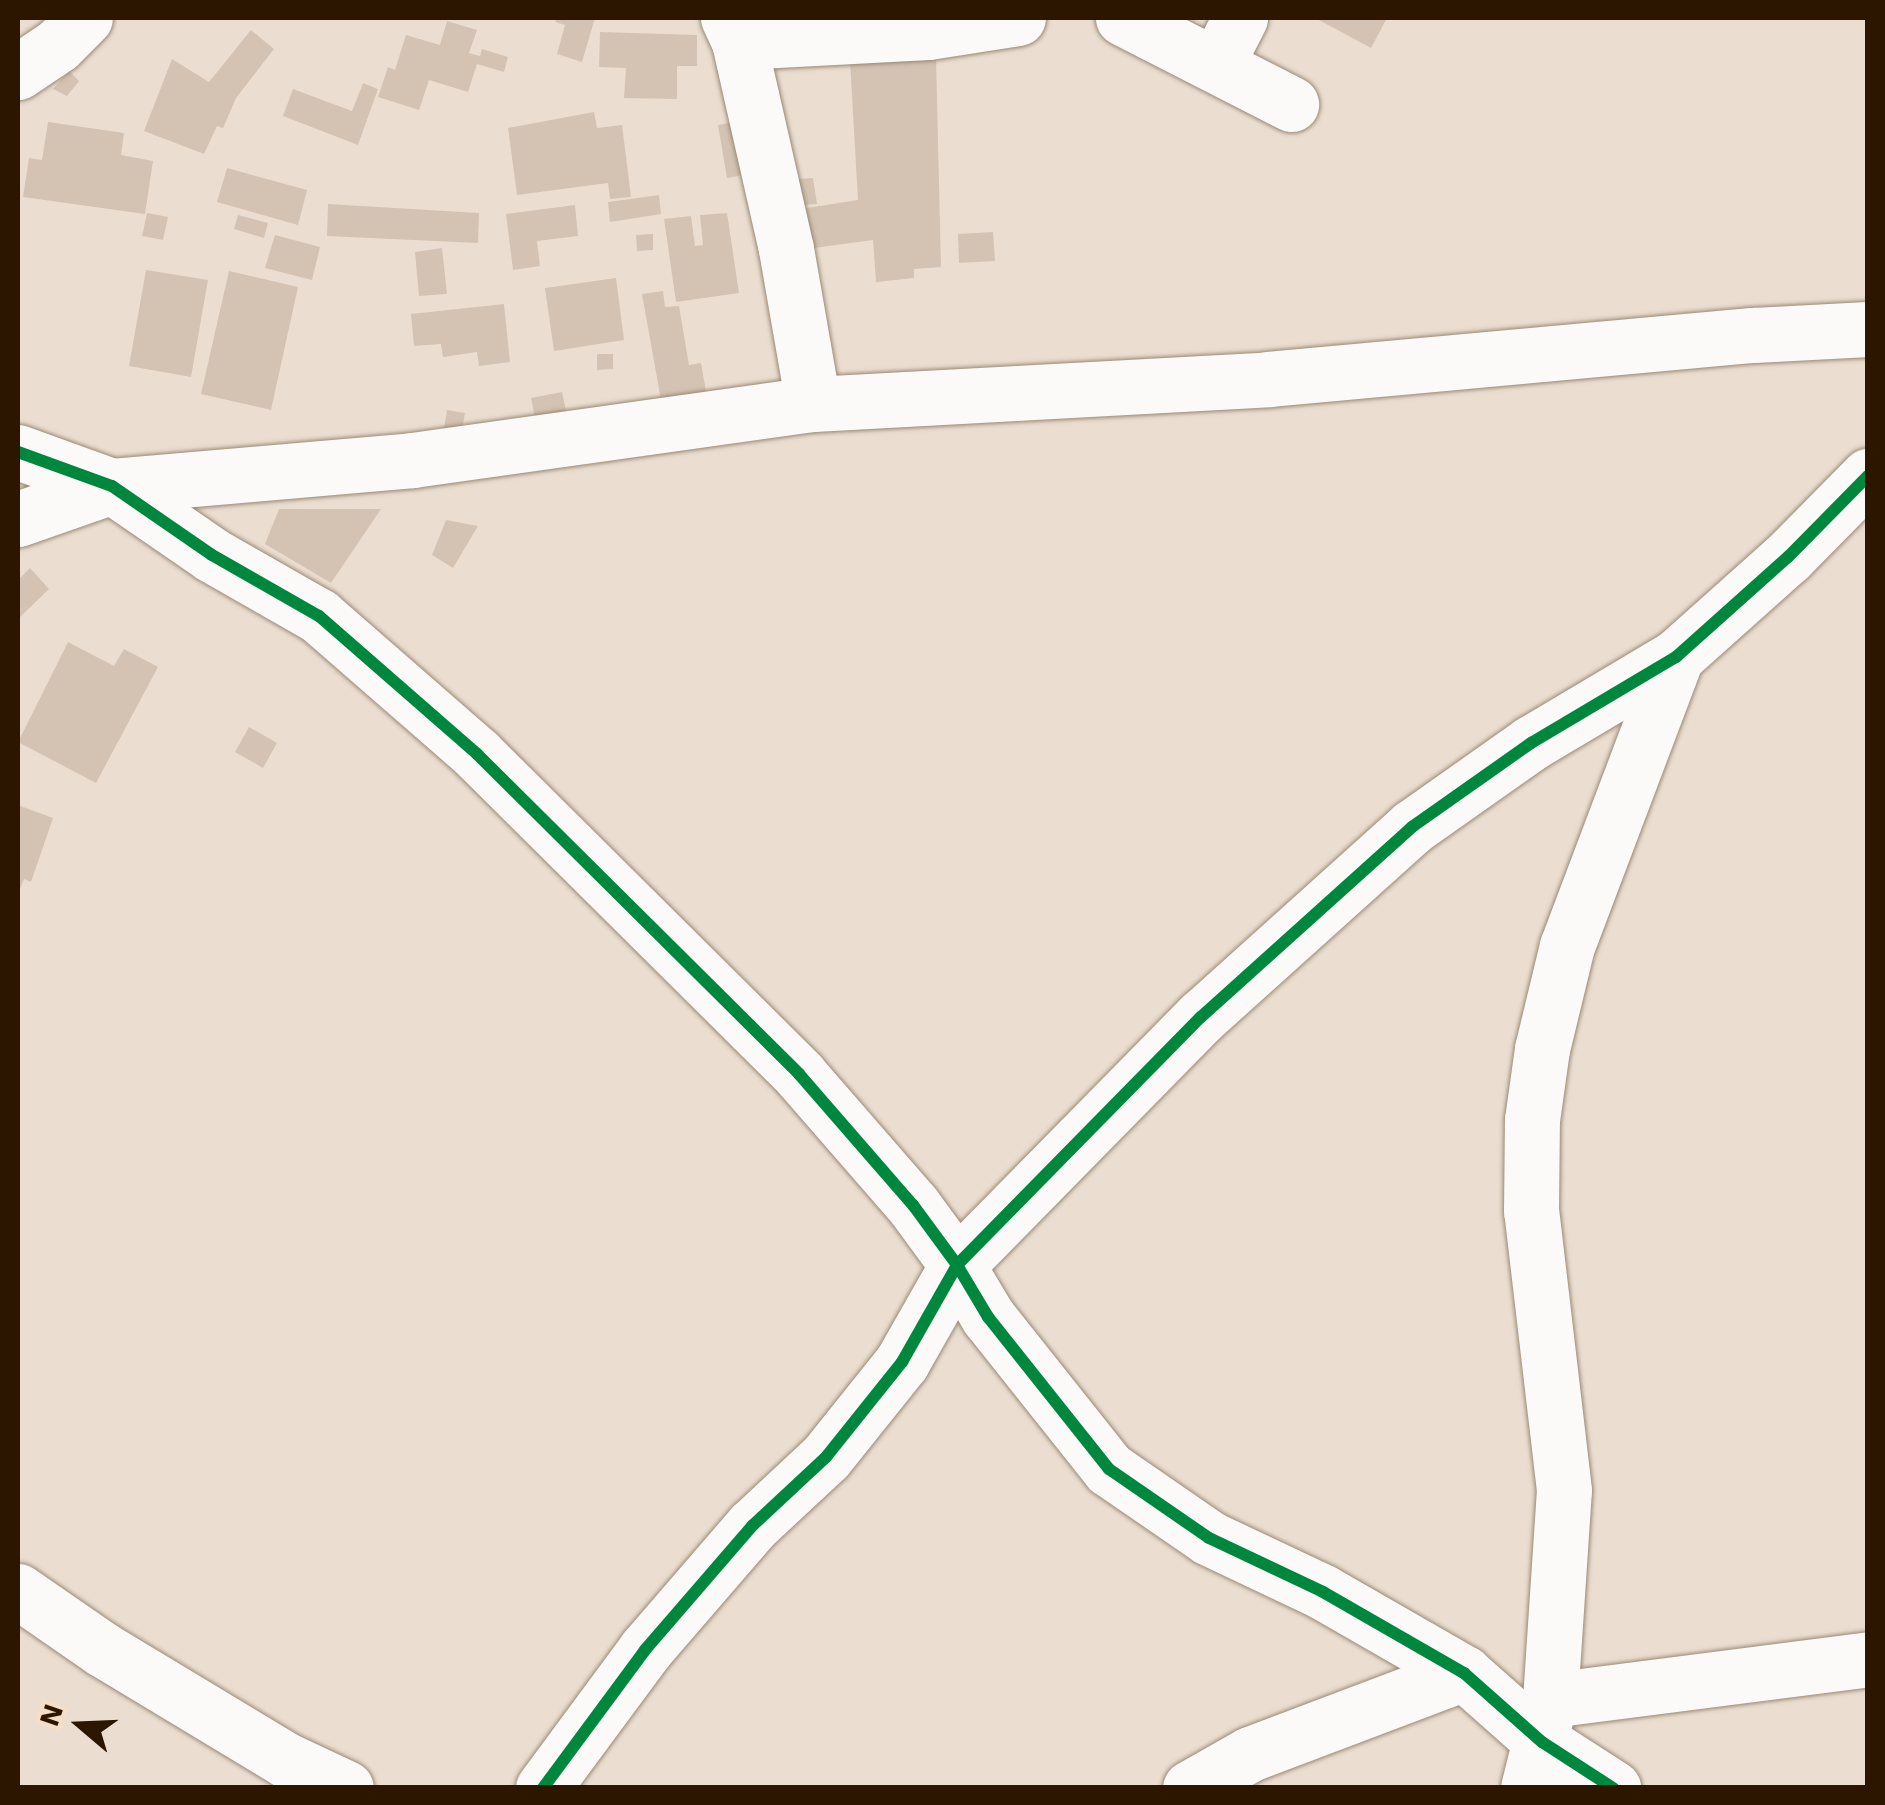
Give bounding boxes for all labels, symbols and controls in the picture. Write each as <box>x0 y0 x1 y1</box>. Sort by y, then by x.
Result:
north arrow <box>30 1675 130 1775</box>
text: N <box>32 1700 70 1730</box>

